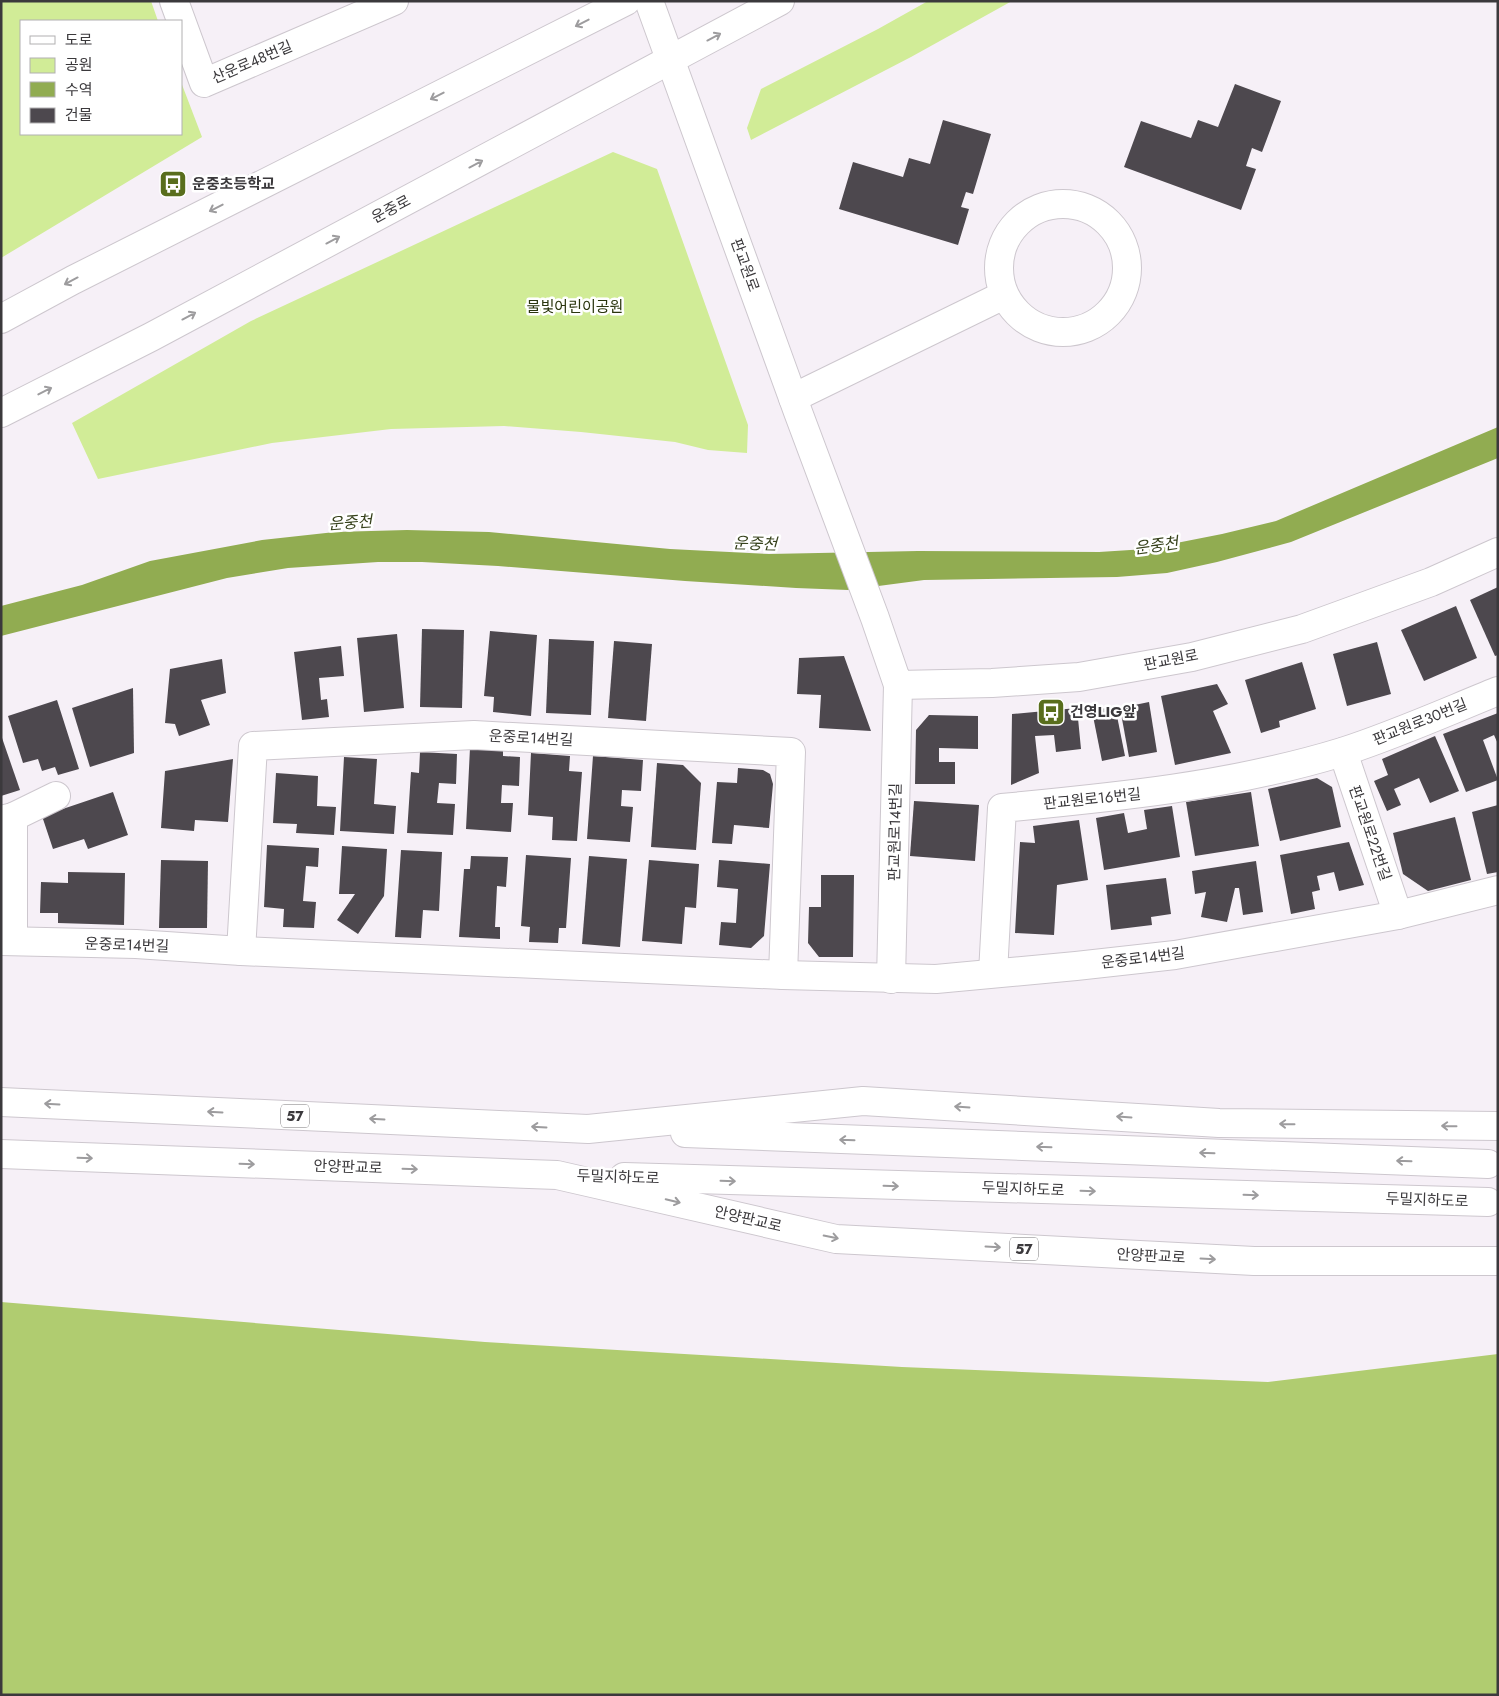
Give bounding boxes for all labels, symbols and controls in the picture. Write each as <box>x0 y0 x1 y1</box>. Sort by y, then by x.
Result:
one-way arrow <box>575 19 590 28</box>
legend <box>20 20 182 135</box>
text: 도로 <box>65 29 93 51</box>
one-way arrow <box>706 32 721 42</box>
street label: 산운로48번길 <box>208 35 296 89</box>
text: 공원 <box>65 54 93 76</box>
text: 수역 <box>65 79 93 101</box>
one-way arrow <box>430 92 445 101</box>
text: 건물 <box>65 104 93 126</box>
one-way arrow <box>468 159 483 168</box>
bus stop icon: 운중초등학교 <box>158 169 188 199</box>
place label: 운중초등학교 <box>192 173 275 195</box>
street label: 운중로 <box>368 190 414 228</box>
one-way arrow <box>209 203 224 213</box>
one-way arrow <box>325 235 340 245</box>
street label: 판교원로 <box>725 235 765 295</box>
one-way arrow <box>64 276 79 286</box>
park label: 물빛어린이공원 <box>527 296 623 318</box>
one-way arrow <box>181 311 196 320</box>
one-way arrow <box>37 386 52 396</box>
water label: 운중천 <box>327 509 375 536</box>
water label: 운중천 <box>733 531 780 556</box>
water label: 운중천 <box>1133 531 1182 560</box>
street label: 판교원로 <box>1142 644 1200 676</box>
street label: 판교원로30번길 <box>1370 693 1470 751</box>
bus stop icon: 건영LIG앞 <box>1036 697 1066 727</box>
place label: 건영LIG앞 <box>1070 701 1137 723</box>
street label: 운중로14번길 <box>488 725 574 751</box>
street label: 판교원로22번길 <box>1343 782 1397 884</box>
street label: 판교원로14번길 <box>883 783 907 881</box>
street label: 판교원로16번길 <box>1042 783 1142 815</box>
street label: 운중로14번길 <box>84 933 170 957</box>
street label: 운중로14번길 <box>1100 942 1186 974</box>
one-way arrow <box>45 1100 61 1109</box>
one-way arrow <box>954 1102 970 1111</box>
road number: 57 <box>281 1104 309 1128</box>
one-way arrow <box>207 1107 223 1116</box>
one-way arrow <box>1116 1112 1132 1121</box>
one-way arrow <box>369 1115 385 1124</box>
one-way arrow <box>1279 1119 1295 1128</box>
one-way arrow <box>1441 1121 1458 1131</box>
one-way arrow <box>532 1123 548 1132</box>
one-way arrow <box>839 1135 855 1144</box>
one-way arrow <box>1037 1143 1053 1152</box>
one-way arrow <box>1199 1149 1215 1158</box>
one-way arrow <box>77 1153 93 1162</box>
street label: 안양판교로 <box>313 1155 383 1179</box>
one-way arrow <box>1396 1156 1412 1166</box>
one-way arrow <box>239 1159 255 1168</box>
one-way arrow <box>401 1165 417 1174</box>
street label: 두밀지하도로 <box>576 1165 660 1189</box>
one-way arrow <box>720 1176 736 1186</box>
street label: 두밀지하도로 <box>981 1177 1065 1201</box>
one-way arrow <box>882 1181 898 1190</box>
one-way arrow <box>1080 1186 1096 1196</box>
street label: 두밀지하도로 <box>1385 1188 1469 1212</box>
one-way arrow <box>1242 1191 1258 1200</box>
one-way arrow <box>664 1197 680 1206</box>
street label: 안양판교로 <box>712 1201 784 1237</box>
one-way arrow <box>823 1233 839 1243</box>
road number: 57 <box>1010 1238 1038 1260</box>
one-way arrow <box>985 1243 1001 1252</box>
street label: 안양판교로 <box>1116 1243 1186 1269</box>
one-way arrow <box>1200 1254 1216 1263</box>

